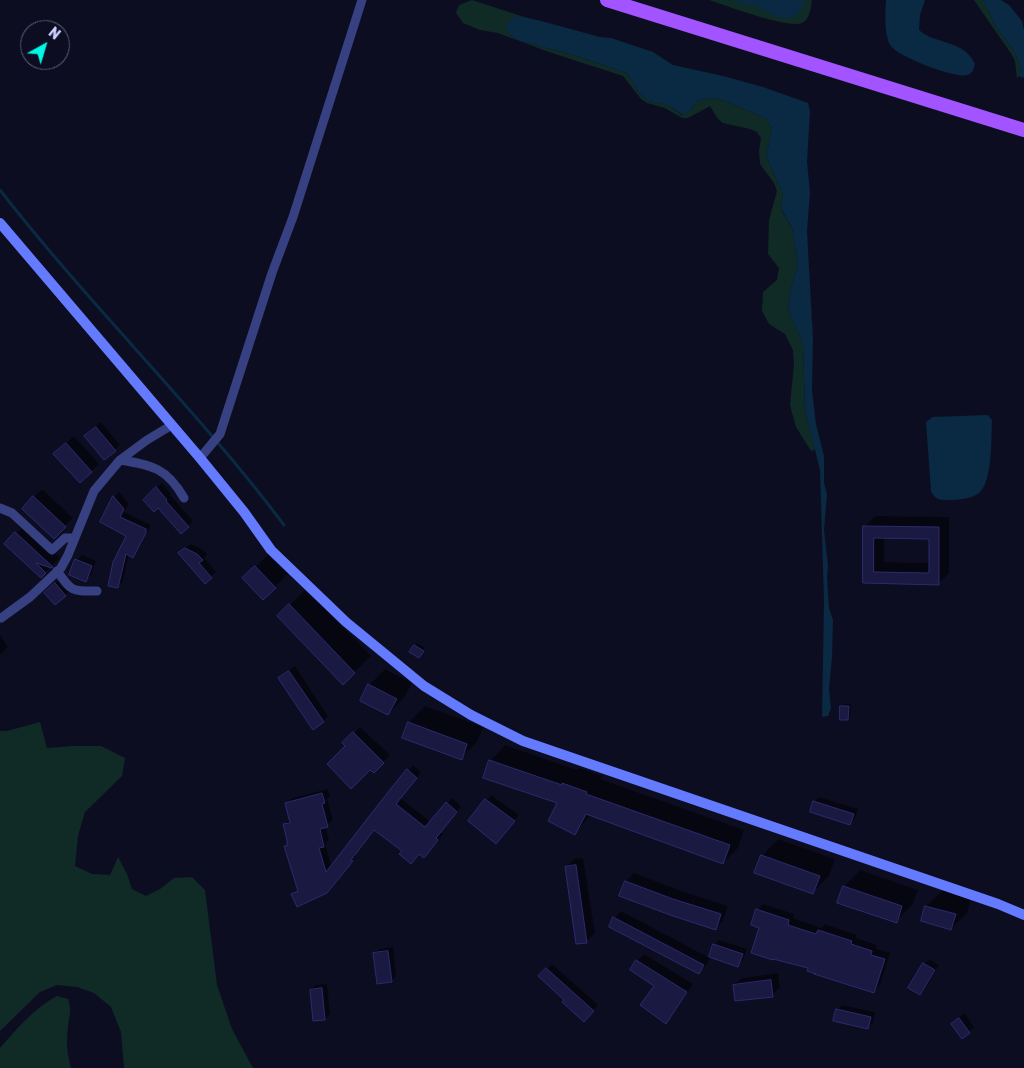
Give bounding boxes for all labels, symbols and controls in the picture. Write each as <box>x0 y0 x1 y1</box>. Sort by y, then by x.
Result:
north arrow <box>20 20 70 70</box>
text: N <box>45 24 63 44</box>

